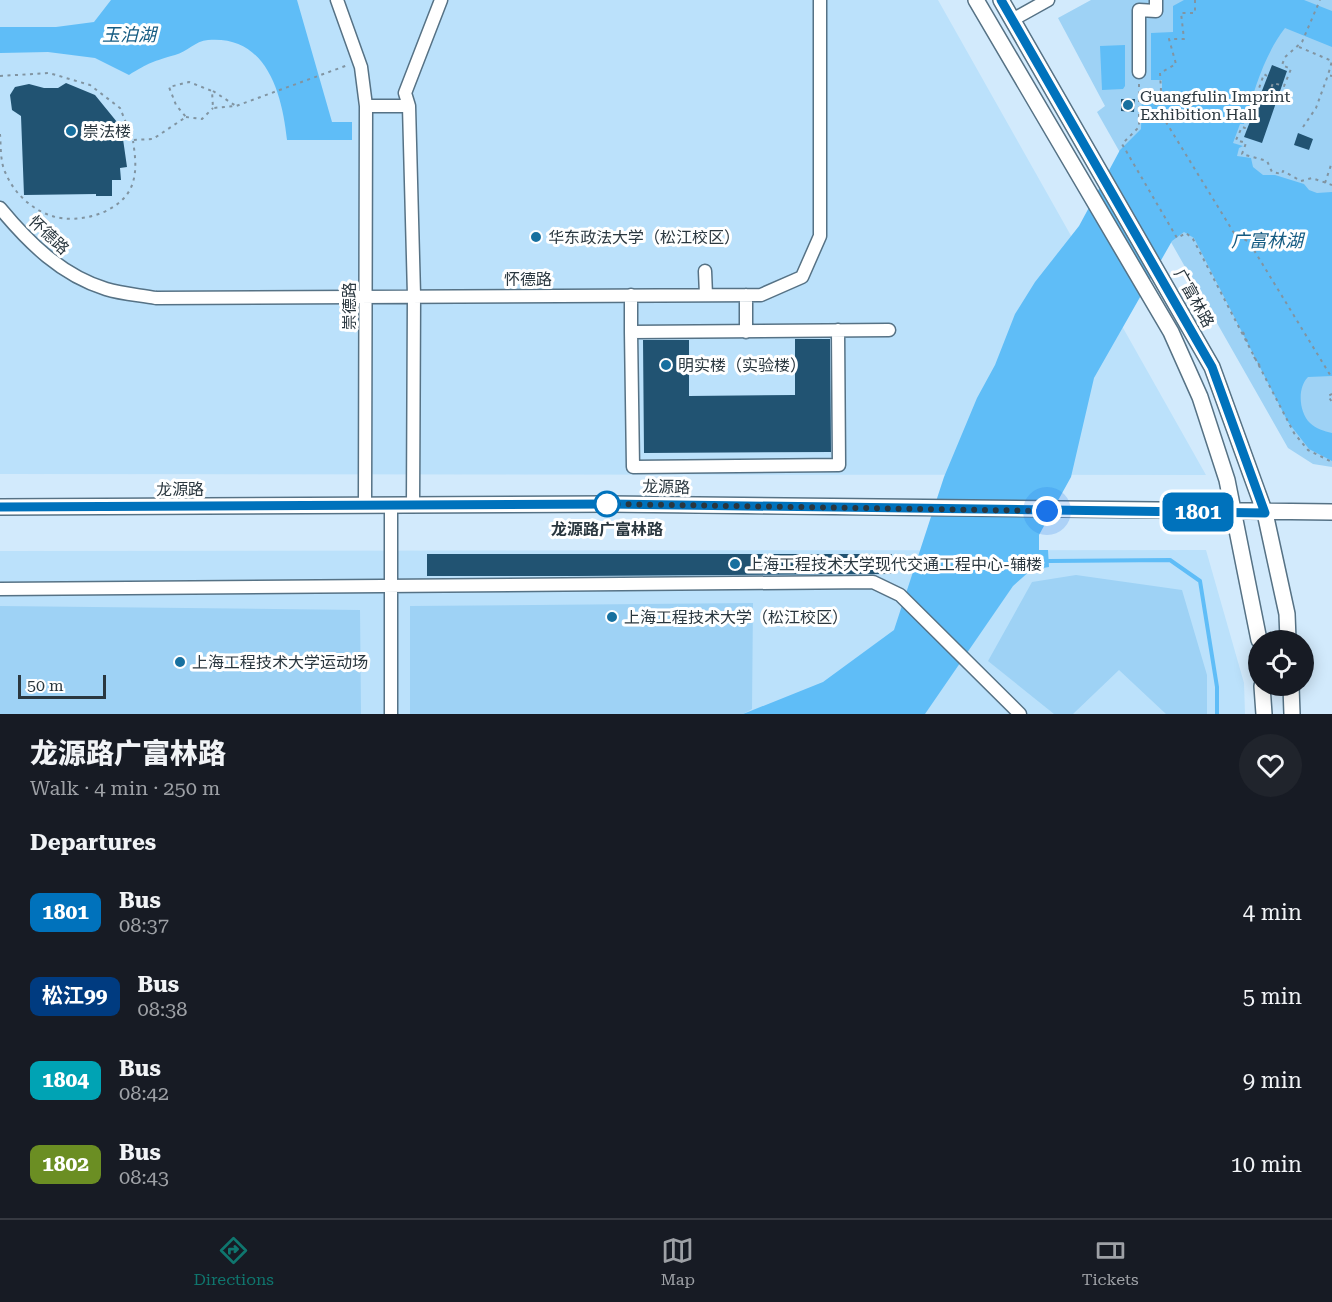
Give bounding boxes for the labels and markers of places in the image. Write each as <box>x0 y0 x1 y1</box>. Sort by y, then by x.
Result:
place label: Guangfulin Imprint Exhibition Hall <box>1140 87 1291 124</box>
marker: Guangfulin Imprint Exhibition Hall <box>1121 98 1135 112</box>
place label: 崇法楼 <box>83 122 131 141</box>
marker: 崇法楼 <box>64 124 78 138</box>
place label: 华东政法大学（松江校区） <box>548 228 740 247</box>
marker: 华东政法大学（松江校区） <box>529 230 543 244</box>
place label: 明实楼（实验楼） <box>678 356 806 375</box>
marker: 明实楼（实验楼） <box>659 358 673 372</box>
marker: 龙源路广富林路 <box>594 491 620 517</box>
place label: 龙源路广富林路 <box>551 520 663 539</box>
place label: 上海工程技术大学现代交通工程中心-辅楼 <box>747 555 1042 574</box>
marker: 上海工程技术大学现代交通工程中心-辅楼 <box>728 557 742 571</box>
place label: 上海工程技术大学（松江校区） <box>624 608 848 627</box>
marker: 上海工程技术大学（松江校区） <box>605 610 619 624</box>
place label: 上海工程技术大学运动场 <box>192 653 368 672</box>
marker: 上海工程技术大学运动场 <box>173 655 187 669</box>

